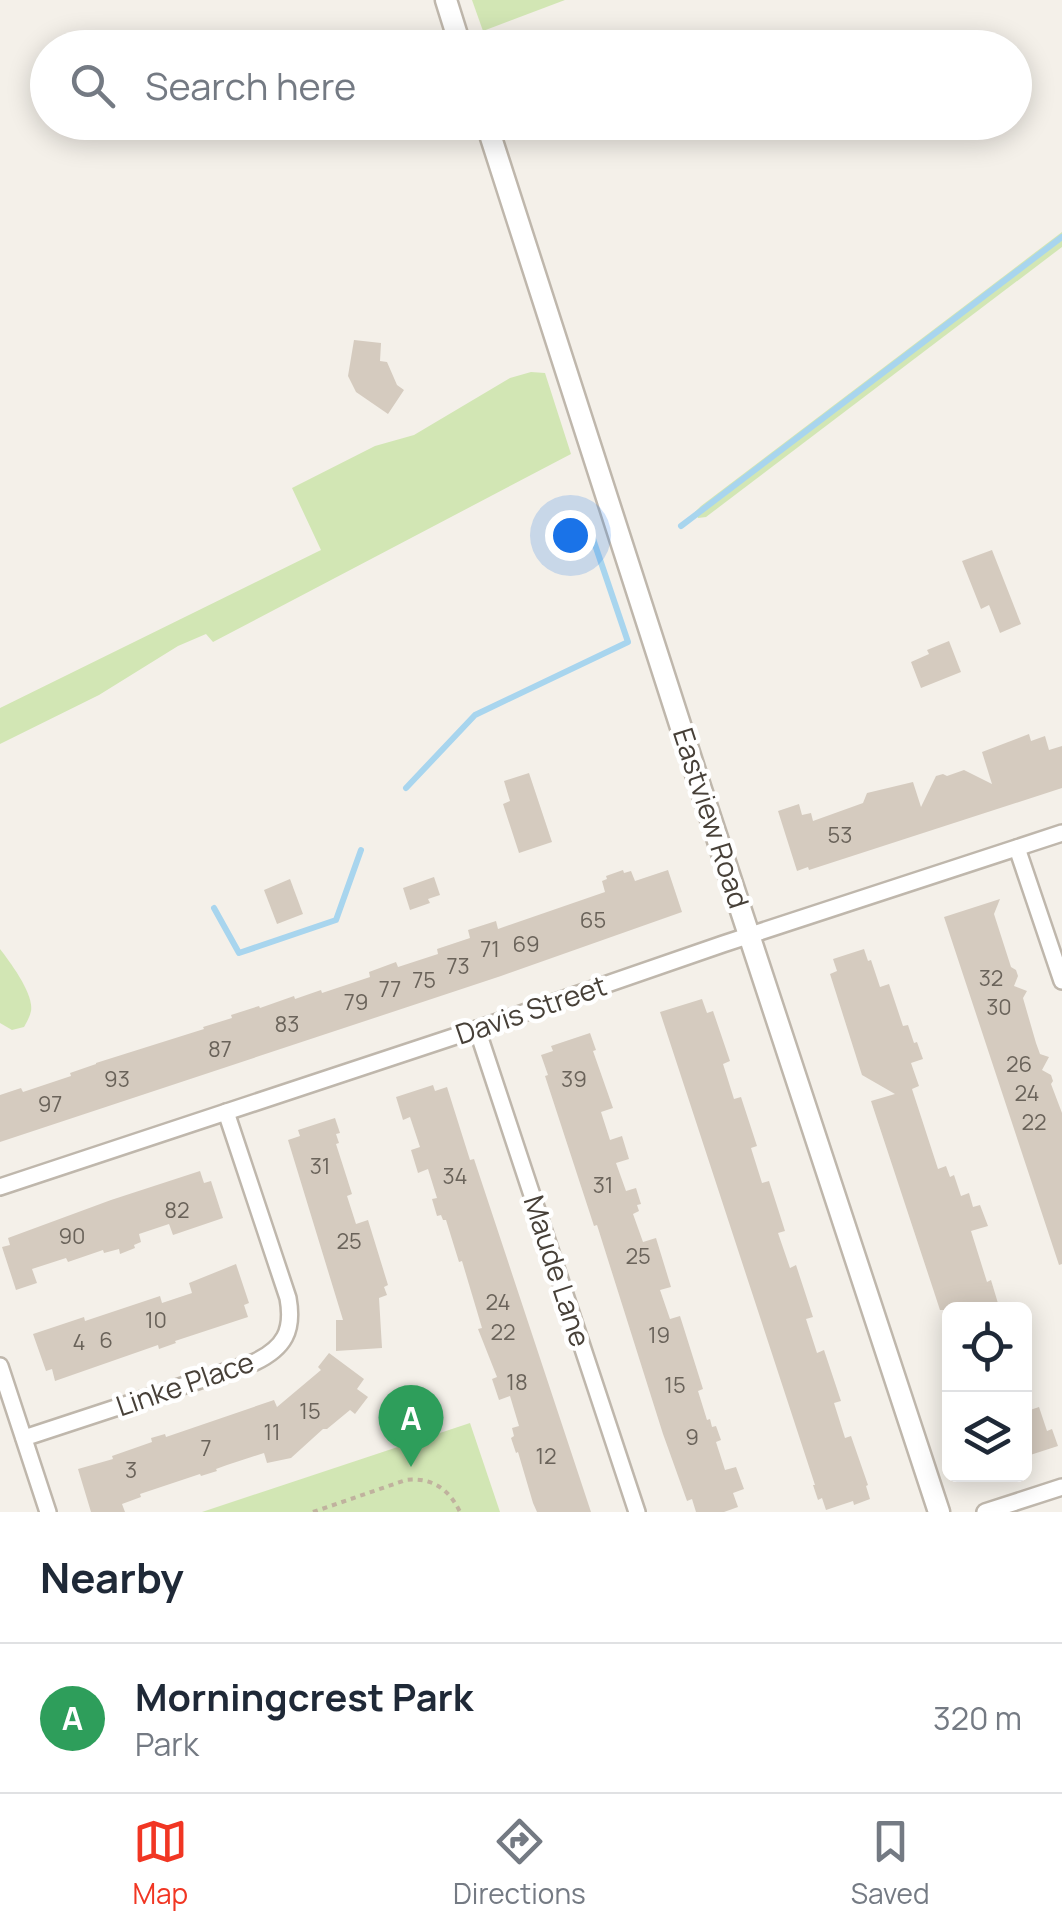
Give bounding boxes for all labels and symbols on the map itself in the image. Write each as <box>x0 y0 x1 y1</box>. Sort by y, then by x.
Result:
your location <box>545 510 596 561</box>
street label: Eastview Road <box>665 723 759 913</box>
house number: 53 <box>828 820 852 850</box>
house number: 65 <box>580 905 606 935</box>
house number: 69 <box>512 929 540 959</box>
house number: 71 <box>480 934 500 964</box>
house number: 73 <box>446 951 470 981</box>
house number: 32 <box>979 963 1003 993</box>
house number: 75 <box>412 965 436 995</box>
street label: Davis Street <box>450 966 611 1053</box>
house number: 77 <box>379 974 401 1004</box>
house number: 79 <box>344 987 368 1017</box>
house number: 30 <box>986 992 1012 1022</box>
house number: 83 <box>275 1009 299 1039</box>
house number: 87 <box>208 1034 232 1064</box>
house number: 26 <box>1006 1049 1032 1079</box>
house number: 93 <box>104 1064 130 1094</box>
house number: 39 <box>561 1064 587 1094</box>
house number: 24 <box>1014 1078 1040 1108</box>
house number: 97 <box>38 1089 62 1119</box>
house number: 22 <box>1021 1107 1047 1137</box>
house number: 31 <box>310 1151 330 1181</box>
house number: 34 <box>442 1161 468 1191</box>
house number: 31 <box>593 1170 613 1200</box>
street label: Maude Lane <box>516 1190 600 1351</box>
house number: 82 <box>164 1195 190 1225</box>
house number: 90 <box>58 1221 86 1251</box>
house number: 25 <box>336 1226 362 1256</box>
house number: 25 <box>625 1241 651 1271</box>
house number: 24 <box>485 1287 511 1317</box>
house number: 10 <box>145 1305 167 1335</box>
house number: 22 <box>490 1317 516 1347</box>
house number: 19 <box>648 1320 670 1350</box>
house number: 6 <box>99 1325 113 1355</box>
house number: 4 <box>73 1327 85 1357</box>
street label: Linke Place <box>111 1342 259 1424</box>
house number: 18 <box>506 1367 528 1397</box>
house number: 15 <box>664 1370 686 1400</box>
pin: A <box>378 1384 444 1467</box>
house number: 15 <box>299 1396 321 1426</box>
house number: 11 <box>263 1417 281 1447</box>
house number: 9 <box>685 1422 699 1452</box>
house number: 7 <box>200 1433 212 1463</box>
house number: 12 <box>535 1441 557 1471</box>
house number: 3 <box>125 1455 137 1485</box>

